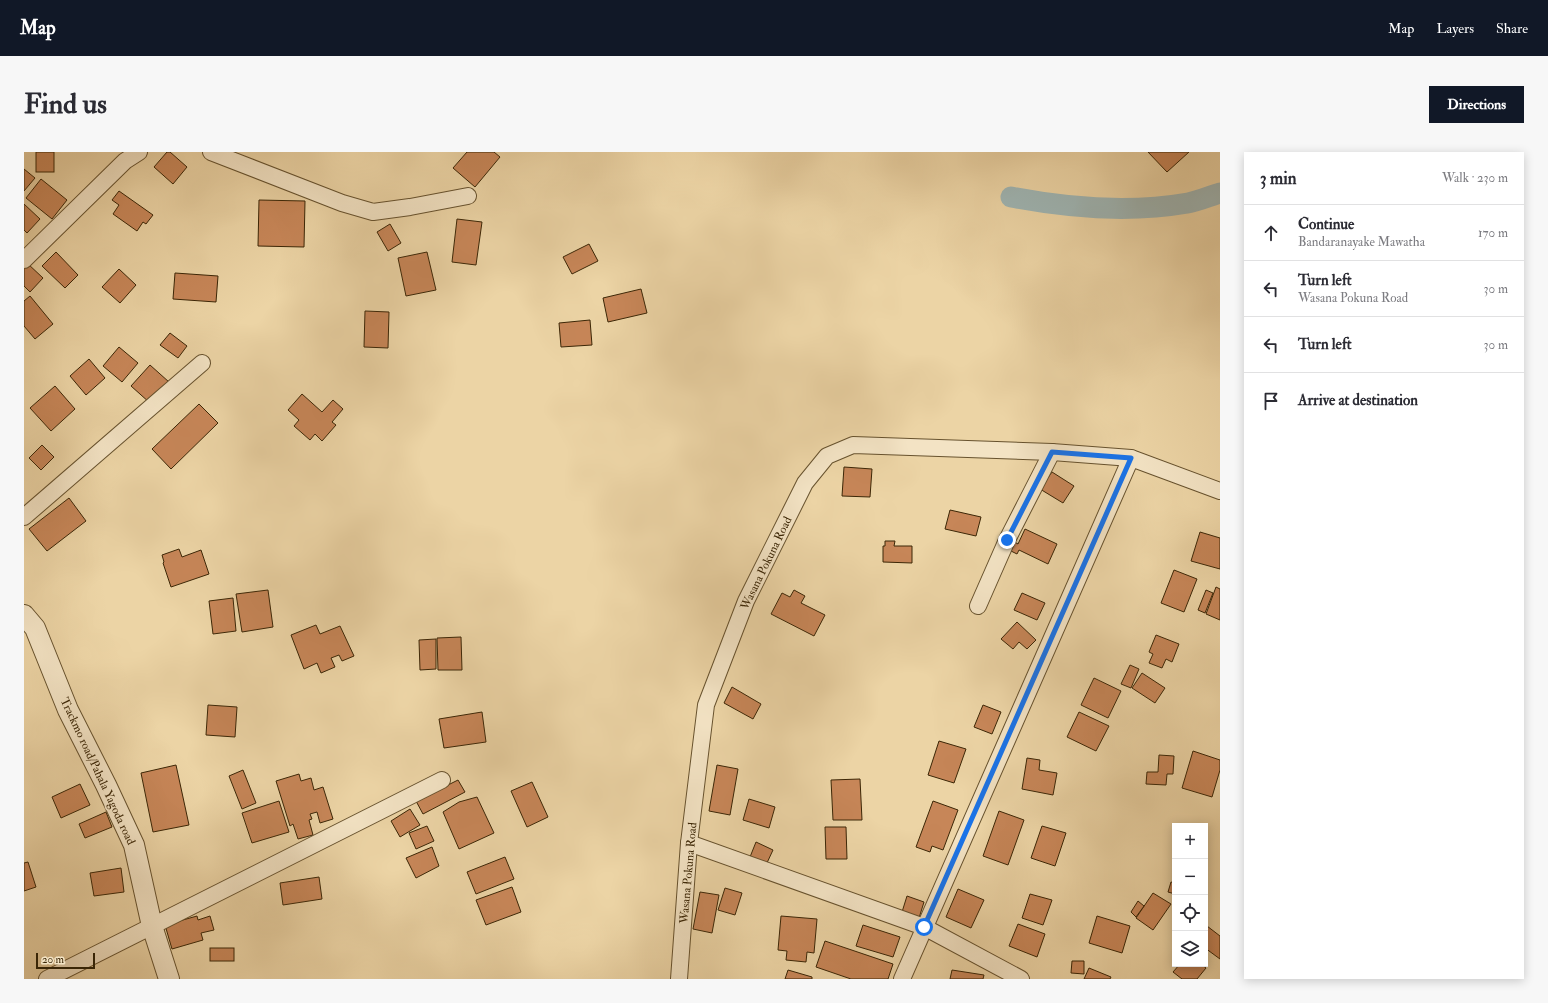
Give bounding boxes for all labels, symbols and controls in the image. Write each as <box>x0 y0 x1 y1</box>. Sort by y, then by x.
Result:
text: Map <box>20 16 56 40</box>
text: Map <box>1388 20 1414 37</box>
text: Layers <box>1436 20 1474 37</box>
text: Share <box>1496 20 1528 37</box>
button: Directions <box>1429 86 1524 123</box>
text: Find us <box>24 87 107 122</box>
text: 3 min <box>1260 168 1297 189</box>
text: Walk · 230 m <box>1442 170 1508 186</box>
text: Continue <box>1298 215 1354 234</box>
icon: ahead <box>1260 222 1282 244</box>
text: 170 m <box>1478 225 1508 241</box>
text: Bandaranayake Mawatha <box>1298 234 1425 250</box>
text: Turn left <box>1298 271 1352 290</box>
icon: left <box>1260 278 1282 300</box>
text: 30 m <box>1484 281 1508 297</box>
text: Wasana Pokuna Road <box>1298 290 1408 306</box>
icon: left <box>1260 334 1282 356</box>
text: Turn left <box>1298 335 1352 354</box>
text: 30 m <box>1484 337 1508 353</box>
icon: arrive <box>1260 390 1282 412</box>
text: Arrive at destination <box>1298 391 1418 410</box>
street label: Wasana Pokuna Road <box>737 514 796 613</box>
route end <box>998 531 1016 549</box>
street label: Trackmo road/Pahala Yagoda road <box>57 695 138 847</box>
street label: Wasana Pokuna Road <box>677 822 700 925</box>
map controls <box>1172 823 1208 967</box>
button: + <box>1172 823 1208 859</box>
button: − <box>1172 859 1208 895</box>
button: locate <box>1172 895 1208 931</box>
route start <box>915 918 933 936</box>
button: layers <box>1172 931 1208 967</box>
scale bar <box>36 951 95 970</box>
text: 20 m <box>42 953 64 966</box>

